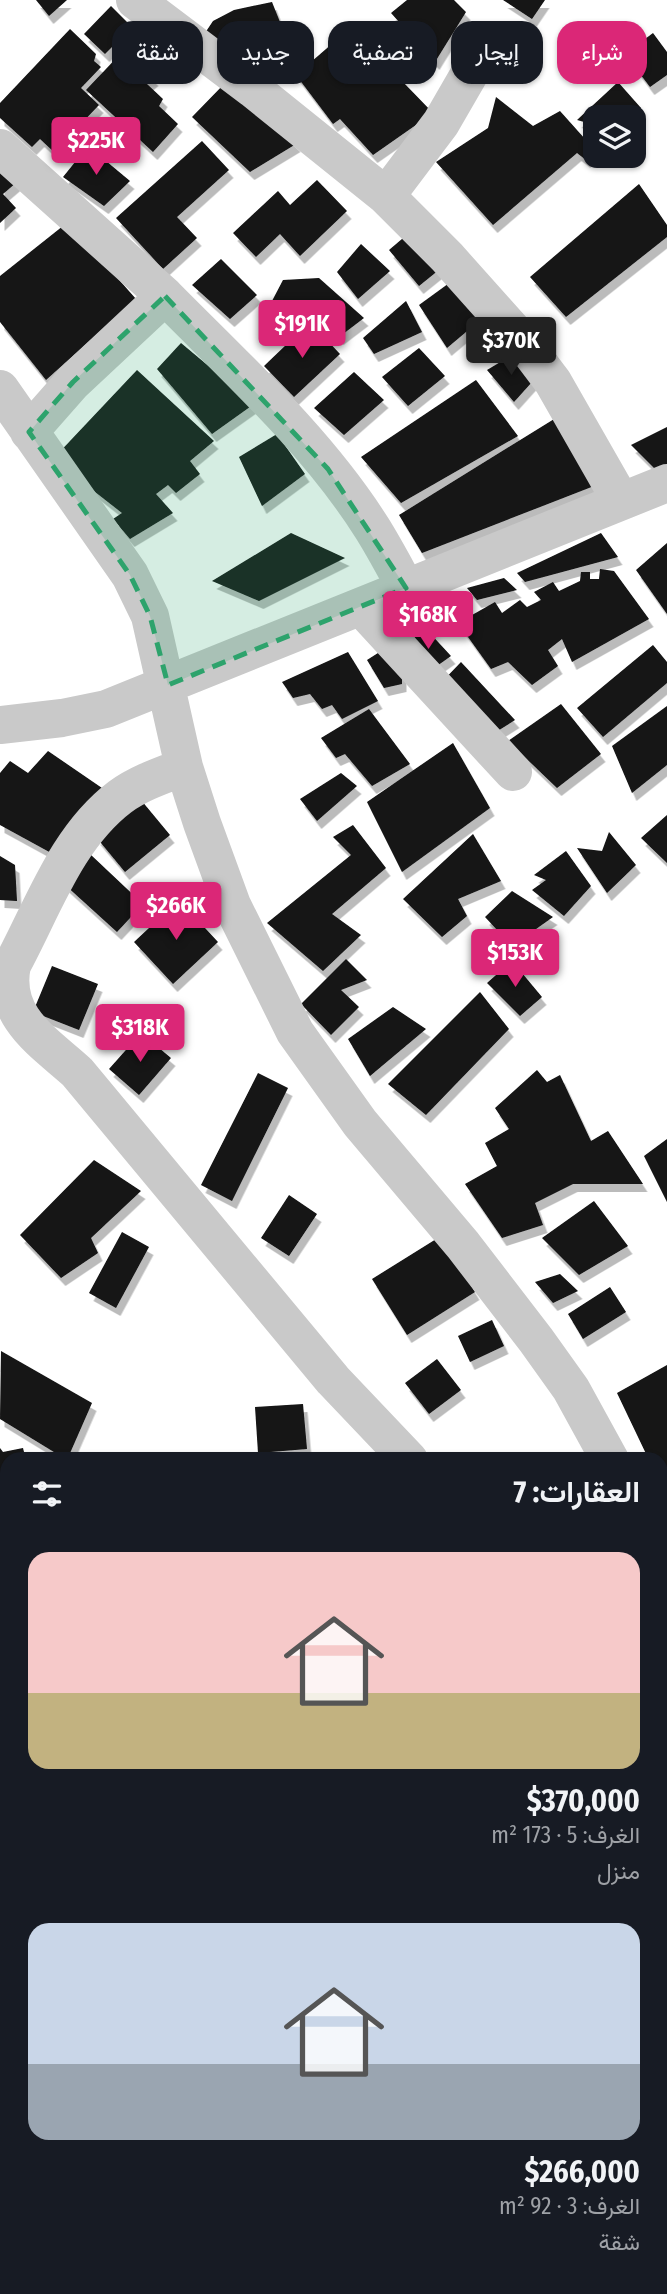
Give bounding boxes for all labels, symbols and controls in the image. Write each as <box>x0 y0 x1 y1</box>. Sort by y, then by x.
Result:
chip: شقة <box>112 21 203 84</box>
chip: جديد <box>217 21 314 84</box>
chip: تصفية <box>328 21 437 84</box>
chip: إيجار <box>451 21 543 84</box>
chip: شراء <box>557 21 647 84</box>
map controls <box>583 105 646 168</box>
button: layers <box>583 105 646 168</box>
pin: $225K <box>47 118 145 177</box>
text: $225K <box>67 126 125 154</box>
pin: $191K <box>253 300 351 360</box>
text: $191K <box>275 309 330 337</box>
pin: $370K <box>462 318 560 377</box>
text: $370K <box>482 326 540 354</box>
pin: $168K <box>379 592 477 651</box>
text: $168K <box>399 600 457 628</box>
pin: $266K <box>127 883 225 942</box>
text: $266K <box>146 891 206 919</box>
pin: $153K <box>466 930 564 989</box>
text: $153K <box>487 938 543 966</box>
pin: $318K <box>91 1004 189 1064</box>
text: $318K <box>111 1013 169 1041</box>
text: العقارات: 7 <box>514 1474 640 1510</box>
icon: filters <box>28 1475 66 1513</box>
icon: home <box>271 1598 397 1724</box>
text: $370,000 <box>527 1783 640 1819</box>
text: الغرف: 5 · 173 m² <box>491 1821 640 1849</box>
text: منزل <box>597 1857 640 1885</box>
icon: home <box>271 1969 397 2095</box>
text: $266,000 <box>525 2154 640 2190</box>
text: الغرف: 3 · 92 m² <box>499 2192 640 2220</box>
text: شقة <box>598 2228 640 2256</box>

